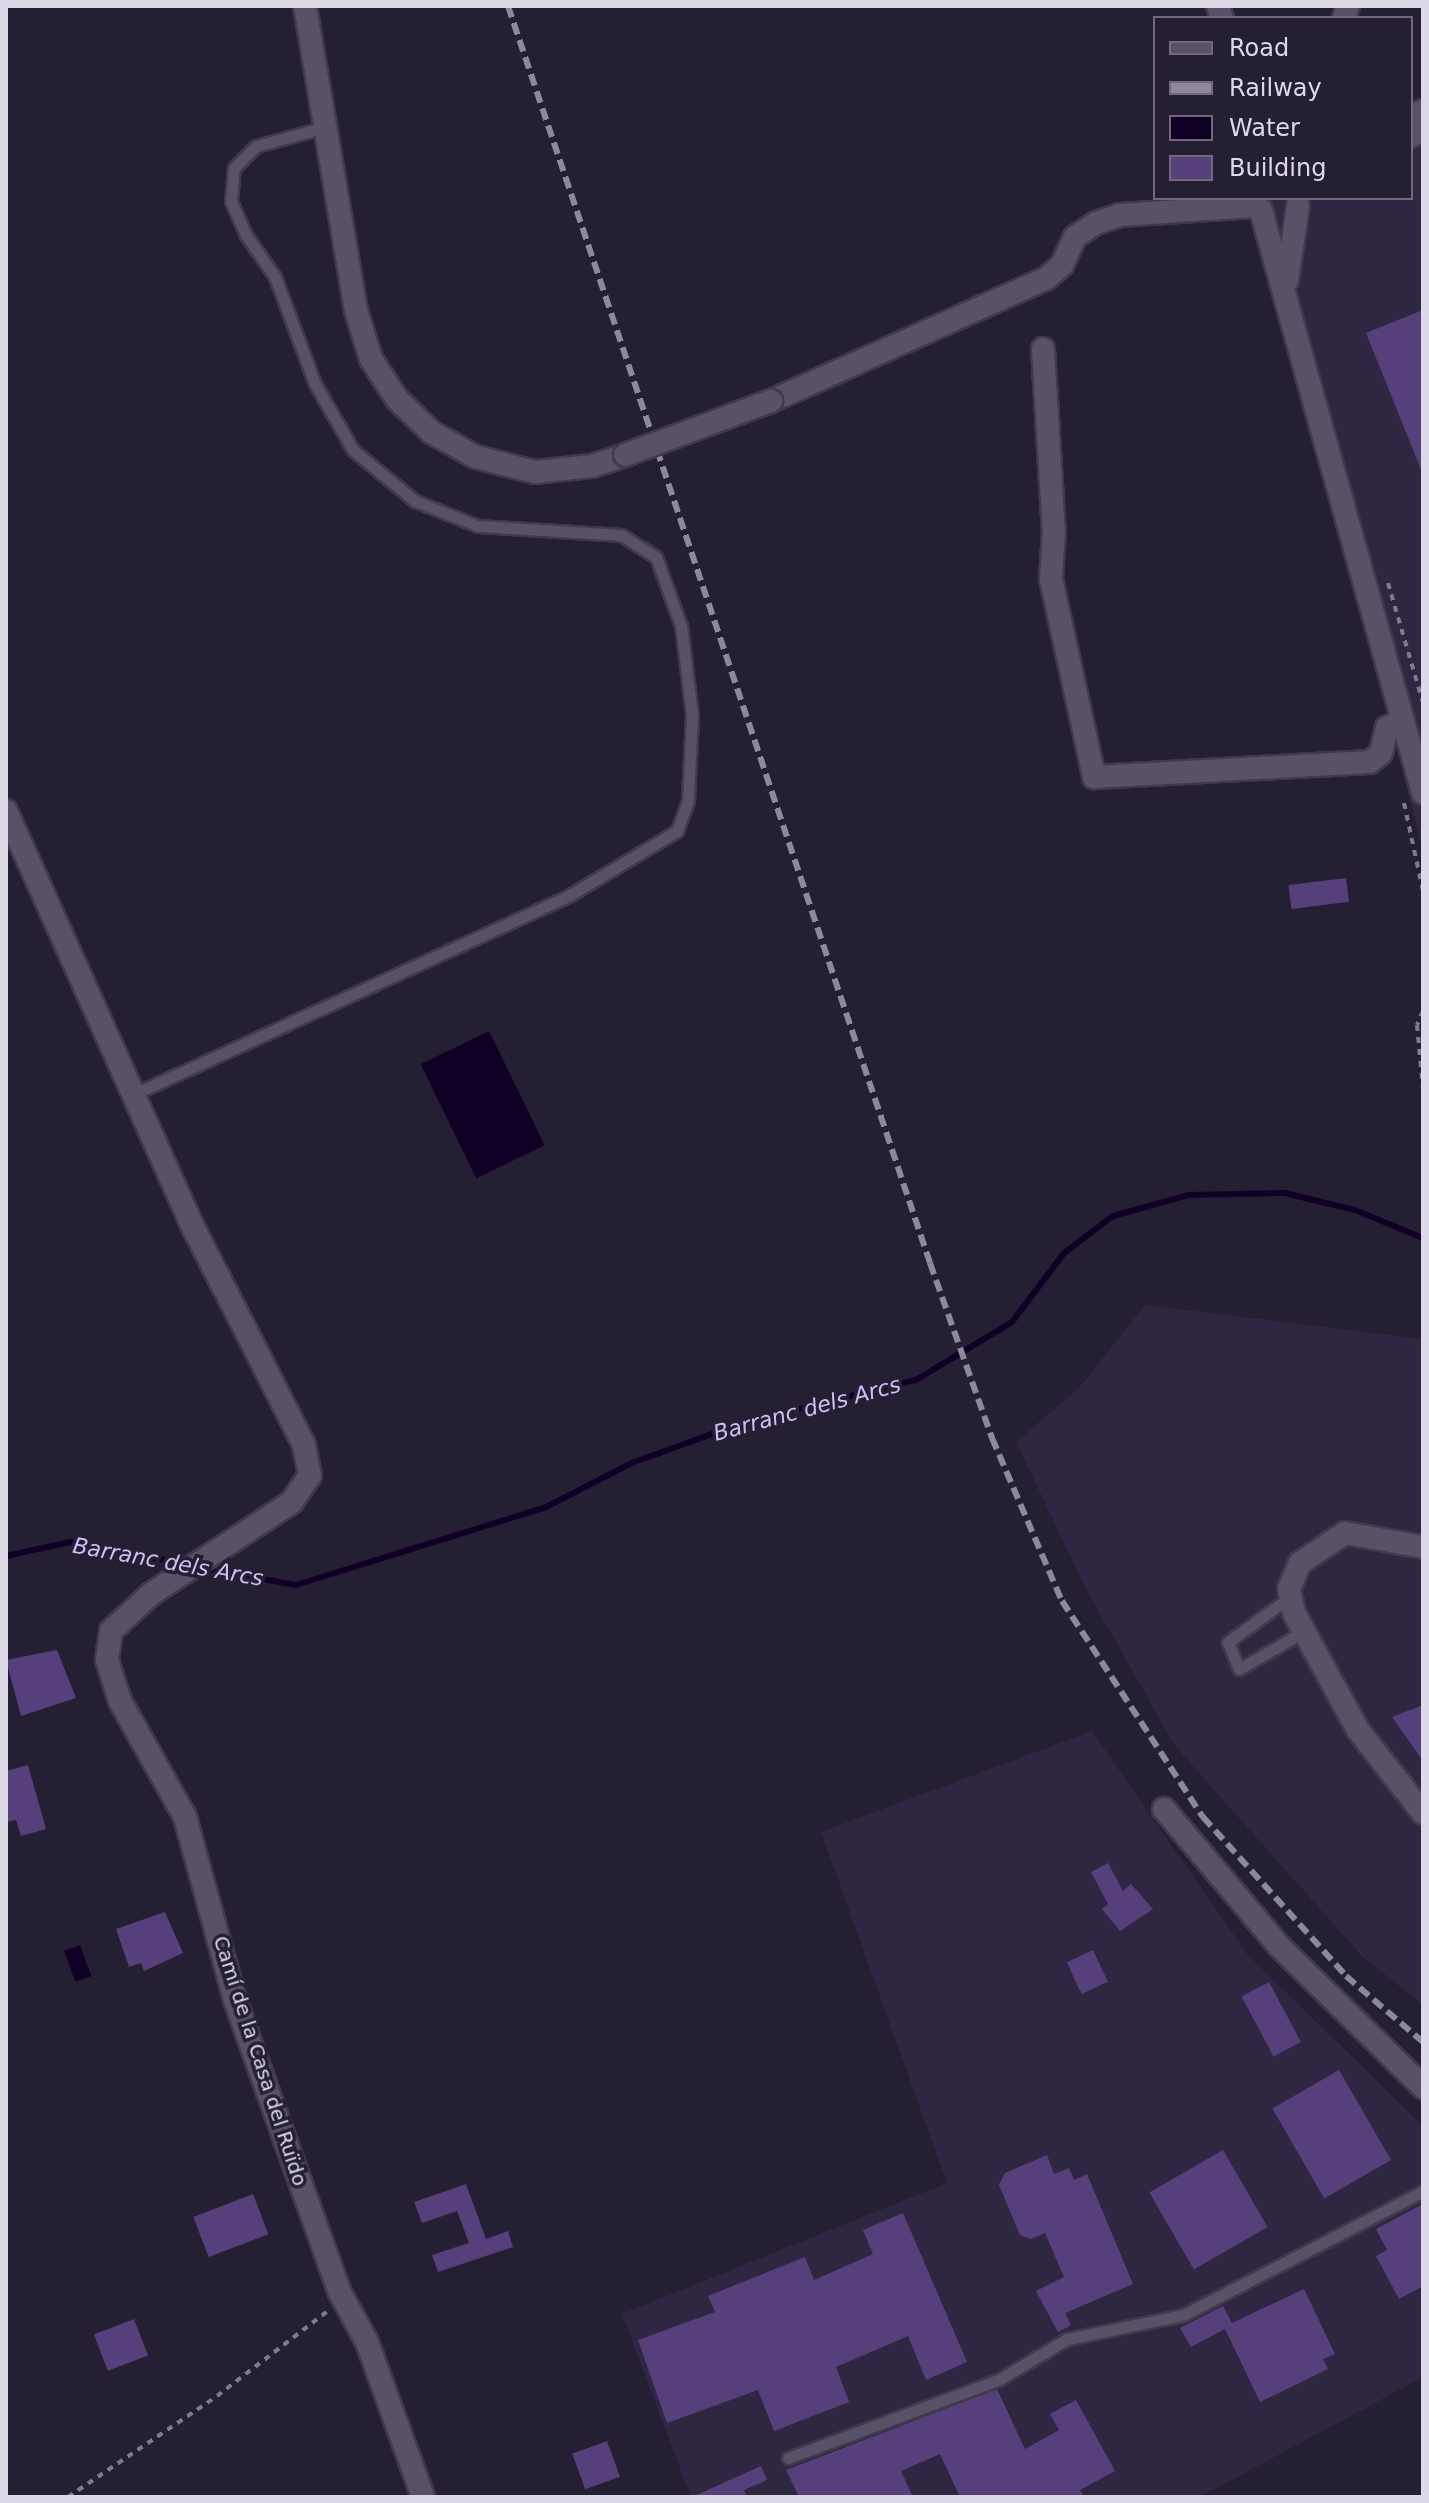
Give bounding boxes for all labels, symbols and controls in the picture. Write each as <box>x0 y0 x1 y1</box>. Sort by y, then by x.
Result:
legend <box>1153 16 1413 200</box>
text: Road <box>1229 34 1289 62</box>
text: Railway <box>1229 74 1322 102</box>
text: Water <box>1229 114 1300 142</box>
text: Building <box>1229 154 1326 182</box>
water label: Barranc dels Arcs <box>710 1371 904 1447</box>
water label: Barranc dels Arcs <box>71 1532 265 1592</box>
street label: Camí de la Casa del Ruïdo <box>208 1933 312 2189</box>

